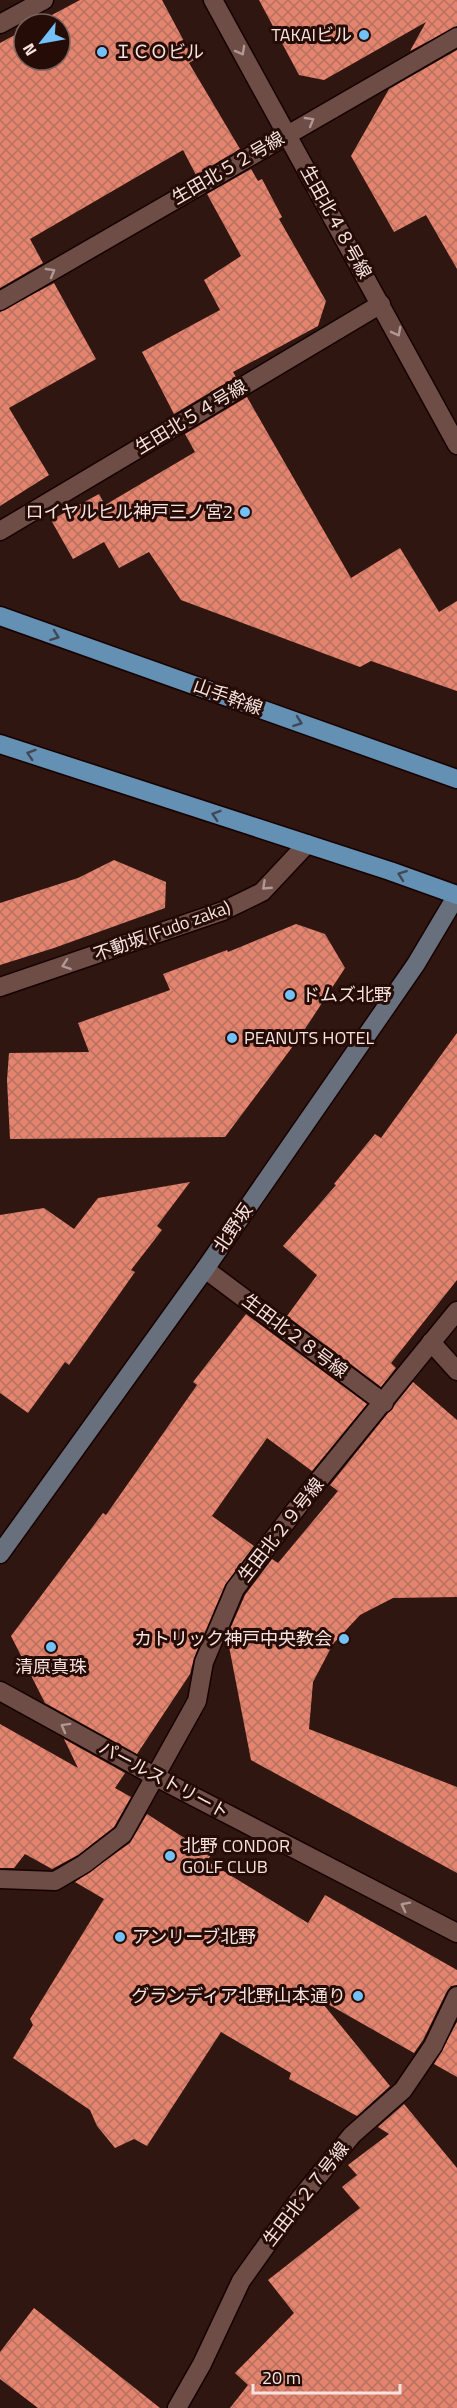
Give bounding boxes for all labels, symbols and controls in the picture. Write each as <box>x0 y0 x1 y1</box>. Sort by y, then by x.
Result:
north arrow <box>12 12 72 72</box>
place label: TAKAIビル <box>271 21 352 48</box>
marker: TAKAIビル <box>357 28 371 42</box>
place label: ＩＣＯビル <box>114 38 204 65</box>
text: N <box>16 39 42 61</box>
marker: ＩＣＯビル <box>95 45 109 59</box>
one-way arrow <box>234 45 245 56</box>
one-way arrow <box>304 116 314 128</box>
street label: 生田北５２号線 <box>166 124 289 211</box>
street label: 生田北４８号線 <box>294 160 379 283</box>
one-way arrow <box>44 267 55 279</box>
one-way arrow <box>389 326 401 337</box>
street label: 生田北５４号線 <box>130 373 252 461</box>
place label: ロイヤルヒル神戸三ノ宮2 <box>25 498 233 525</box>
marker: ロイヤルヒル神戸三ノ宮2 <box>238 505 252 519</box>
one-way arrow <box>49 628 60 641</box>
street label: 山手幹線 <box>190 672 267 722</box>
one-way arrow <box>292 715 303 728</box>
one-way arrow <box>26 749 37 761</box>
one-way arrow <box>211 809 222 822</box>
one-way arrow <box>397 870 408 883</box>
one-way arrow <box>262 879 273 890</box>
street label: 不動坂 (Fudo zaka) <box>90 893 234 968</box>
one-way arrow <box>61 957 72 970</box>
place label: ドムズ北野 <box>302 981 392 1008</box>
marker: ドムズ北野 <box>283 988 297 1002</box>
place label: PEANUTS HOTEL <box>244 1024 374 1051</box>
marker: PEANUTS HOTEL <box>225 1031 239 1045</box>
street label: 北野坂 <box>206 1198 259 1258</box>
street label: 生田北２８号線 <box>237 1287 354 1384</box>
street label: 生田北２９号線 <box>231 1472 330 1588</box>
place label: カトリック神戸中央教会 <box>134 1625 332 1652</box>
marker: カトリック神戸中央教会 <box>337 1632 351 1646</box>
marker: 清原真珠 <box>44 1640 58 1654</box>
place label: 清原真珠 <box>15 1653 87 1680</box>
one-way arrow <box>61 1723 71 1734</box>
street label: パールストリート <box>94 1734 234 1825</box>
place label: 北野 CONDOR GOLF CLUB <box>182 1832 290 1880</box>
marker: 北野 CONDOR GOLF CLUB <box>163 1849 177 1863</box>
one-way arrow <box>401 1902 411 1913</box>
place label: アンリーブ北野 <box>132 1923 256 1950</box>
marker: アンリーブ北野 <box>113 1930 127 1944</box>
place label: グランディア北野山本通り <box>131 1982 346 2009</box>
marker: グランディア北野山本通り <box>351 1989 365 2003</box>
street label: 生田北２７号線 <box>256 2136 355 2252</box>
scale bar <box>253 2357 400 2395</box>
text: 20 m <box>262 2364 301 2391</box>

